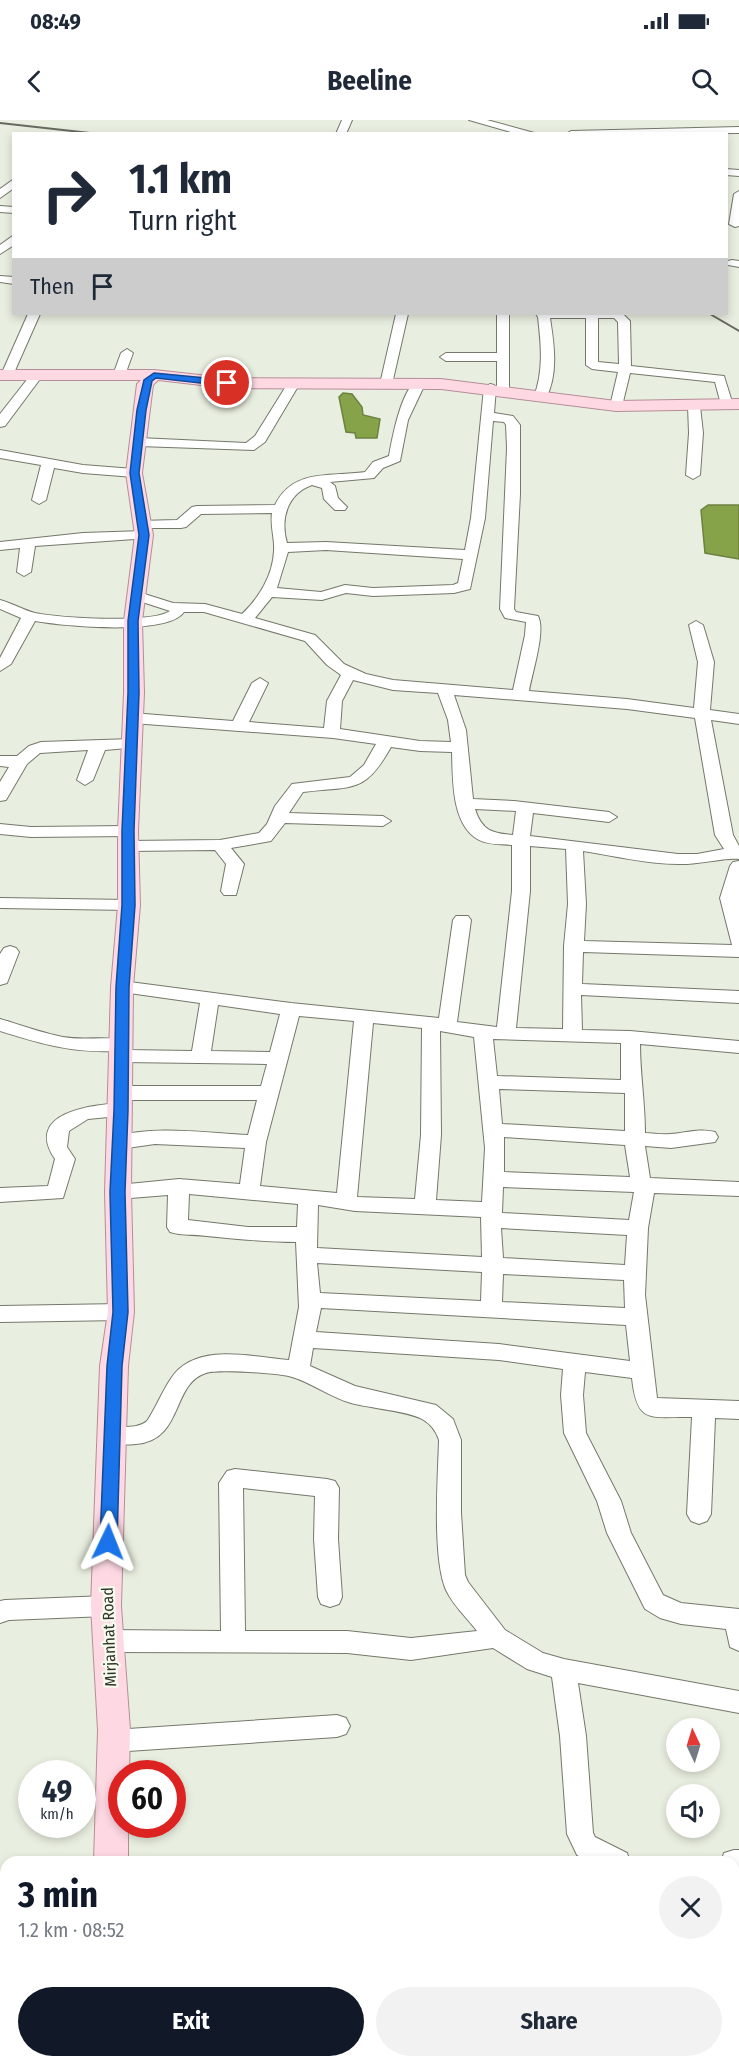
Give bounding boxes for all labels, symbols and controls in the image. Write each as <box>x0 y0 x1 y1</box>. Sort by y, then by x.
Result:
text: 08:49 <box>30 8 81 35</box>
icon: back <box>18 65 51 98</box>
text: Beeline <box>327 65 412 97</box>
icon: search <box>688 65 721 98</box>
text: 1.1 km <box>129 154 232 204</box>
icon: right <box>30 156 108 234</box>
text: Turn right <box>129 205 237 237</box>
icon: arrive <box>86 270 119 303</box>
text: Then <box>30 273 74 300</box>
pin <box>201 357 252 408</box>
icon: arrive <box>210 366 243 399</box>
position arrow <box>76 1510 140 1574</box>
street label: Mirjanhat Road <box>98 1587 120 1687</box>
north arrow <box>666 1718 720 1772</box>
map controls <box>666 1718 720 1838</box>
speed limit sign: 60 <box>108 1760 186 1838</box>
text: 49 <box>42 1774 72 1810</box>
button: sound <box>666 1784 720 1838</box>
text: km/h <box>40 1805 74 1823</box>
text: 3 min <box>18 1873 98 1917</box>
button: close <box>659 1876 722 1939</box>
text: 1.2 km · 08:52 <box>18 1918 124 1942</box>
button: Exit <box>18 1987 364 2056</box>
button: Share <box>376 1987 722 2056</box>

